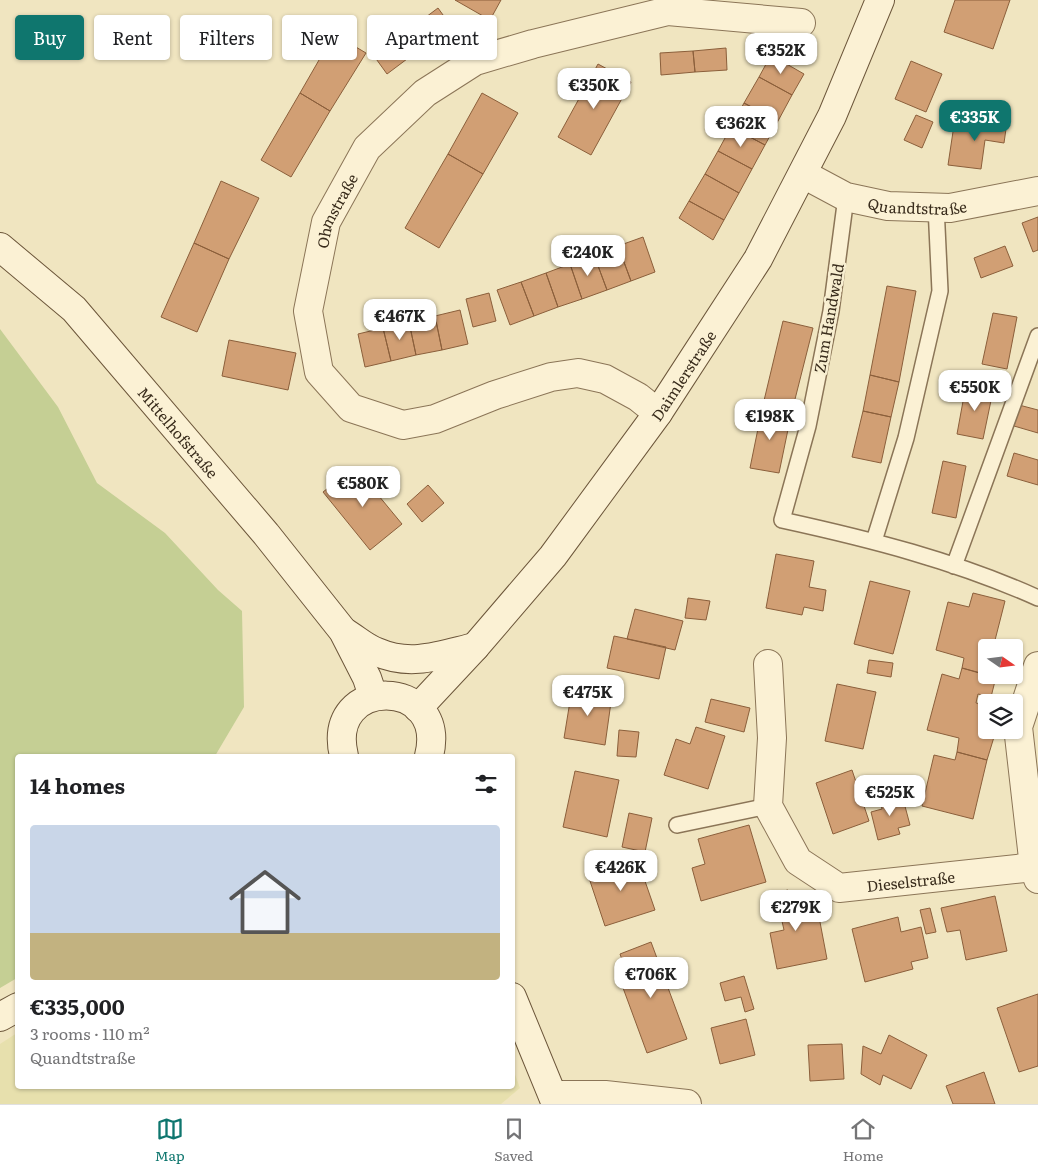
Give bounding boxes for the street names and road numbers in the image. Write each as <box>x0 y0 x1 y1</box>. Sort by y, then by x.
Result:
street label: Ohmstraße <box>310 168 363 250</box>
street label: Quandtstraße <box>866 191 969 220</box>
street label: Zum Handwald <box>807 261 849 375</box>
street label: Daimlerstraße <box>645 325 721 425</box>
street label: Mittelhofstraße <box>133 381 225 483</box>
street label: Dieselstraße <box>865 864 956 896</box>

